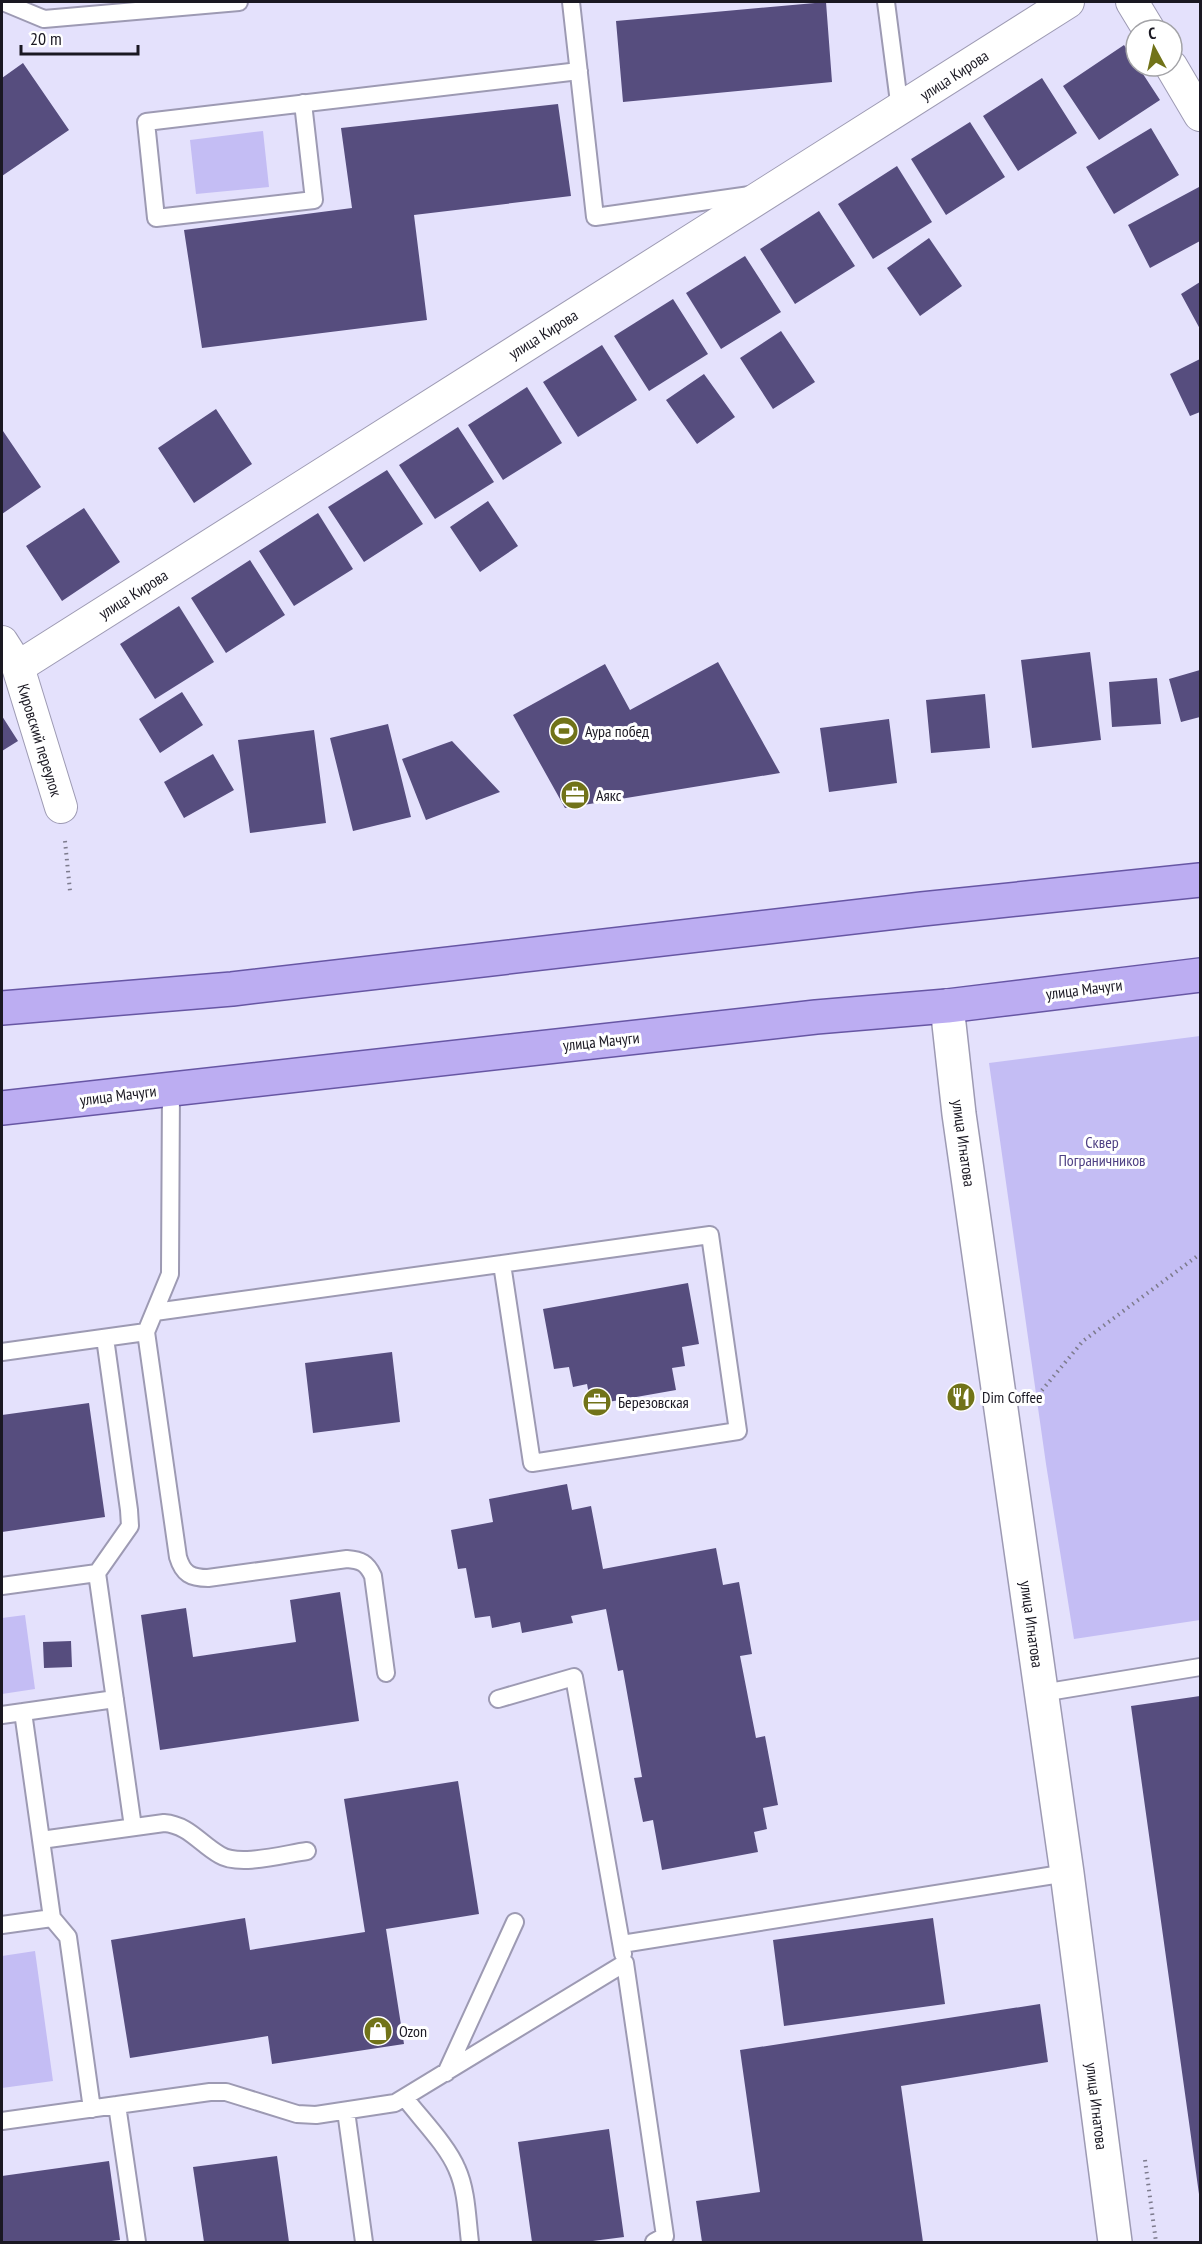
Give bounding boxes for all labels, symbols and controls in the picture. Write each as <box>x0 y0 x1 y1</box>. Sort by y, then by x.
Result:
scale bar <box>21 18 138 56</box>
north arrow <box>1124 18 1184 78</box>
text: С <box>1147 23 1158 44</box>
text: 20 m <box>30 27 62 50</box>
street label: улица Кирова <box>916 45 992 105</box>
street label: улица Кирова <box>505 305 581 363</box>
street label: улица Кирова <box>95 565 171 623</box>
street label: Кировский переулок <box>13 681 67 800</box>
sports icon: Аура побед <box>548 715 580 747</box>
place label: Аура побед <box>585 721 649 741</box>
office icon: Аякс <box>559 779 591 811</box>
place label: Аякс <box>596 785 622 805</box>
street label: улица Мачуги <box>1045 974 1123 1004</box>
street label: улица Мачуги <box>562 1027 640 1055</box>
street label: улица Мачуги <box>79 1080 157 1110</box>
street label: улица Игнатова <box>948 1098 980 1188</box>
park label: Сквер Пограничников <box>1058 1132 1146 1170</box>
restaurant icon: Dim Coffee <box>945 1381 977 1413</box>
office icon: Березовская <box>581 1386 613 1418</box>
place label: Dim Coffee <box>982 1387 1043 1407</box>
place label: Березовская <box>618 1392 689 1412</box>
street label: улица Игнатова <box>1016 1579 1048 1669</box>
shop icon: Ozon <box>362 2015 394 2047</box>
place label: Ozon <box>399 2021 427 2041</box>
street label: улица Игнатова <box>1082 2061 1112 2151</box>

